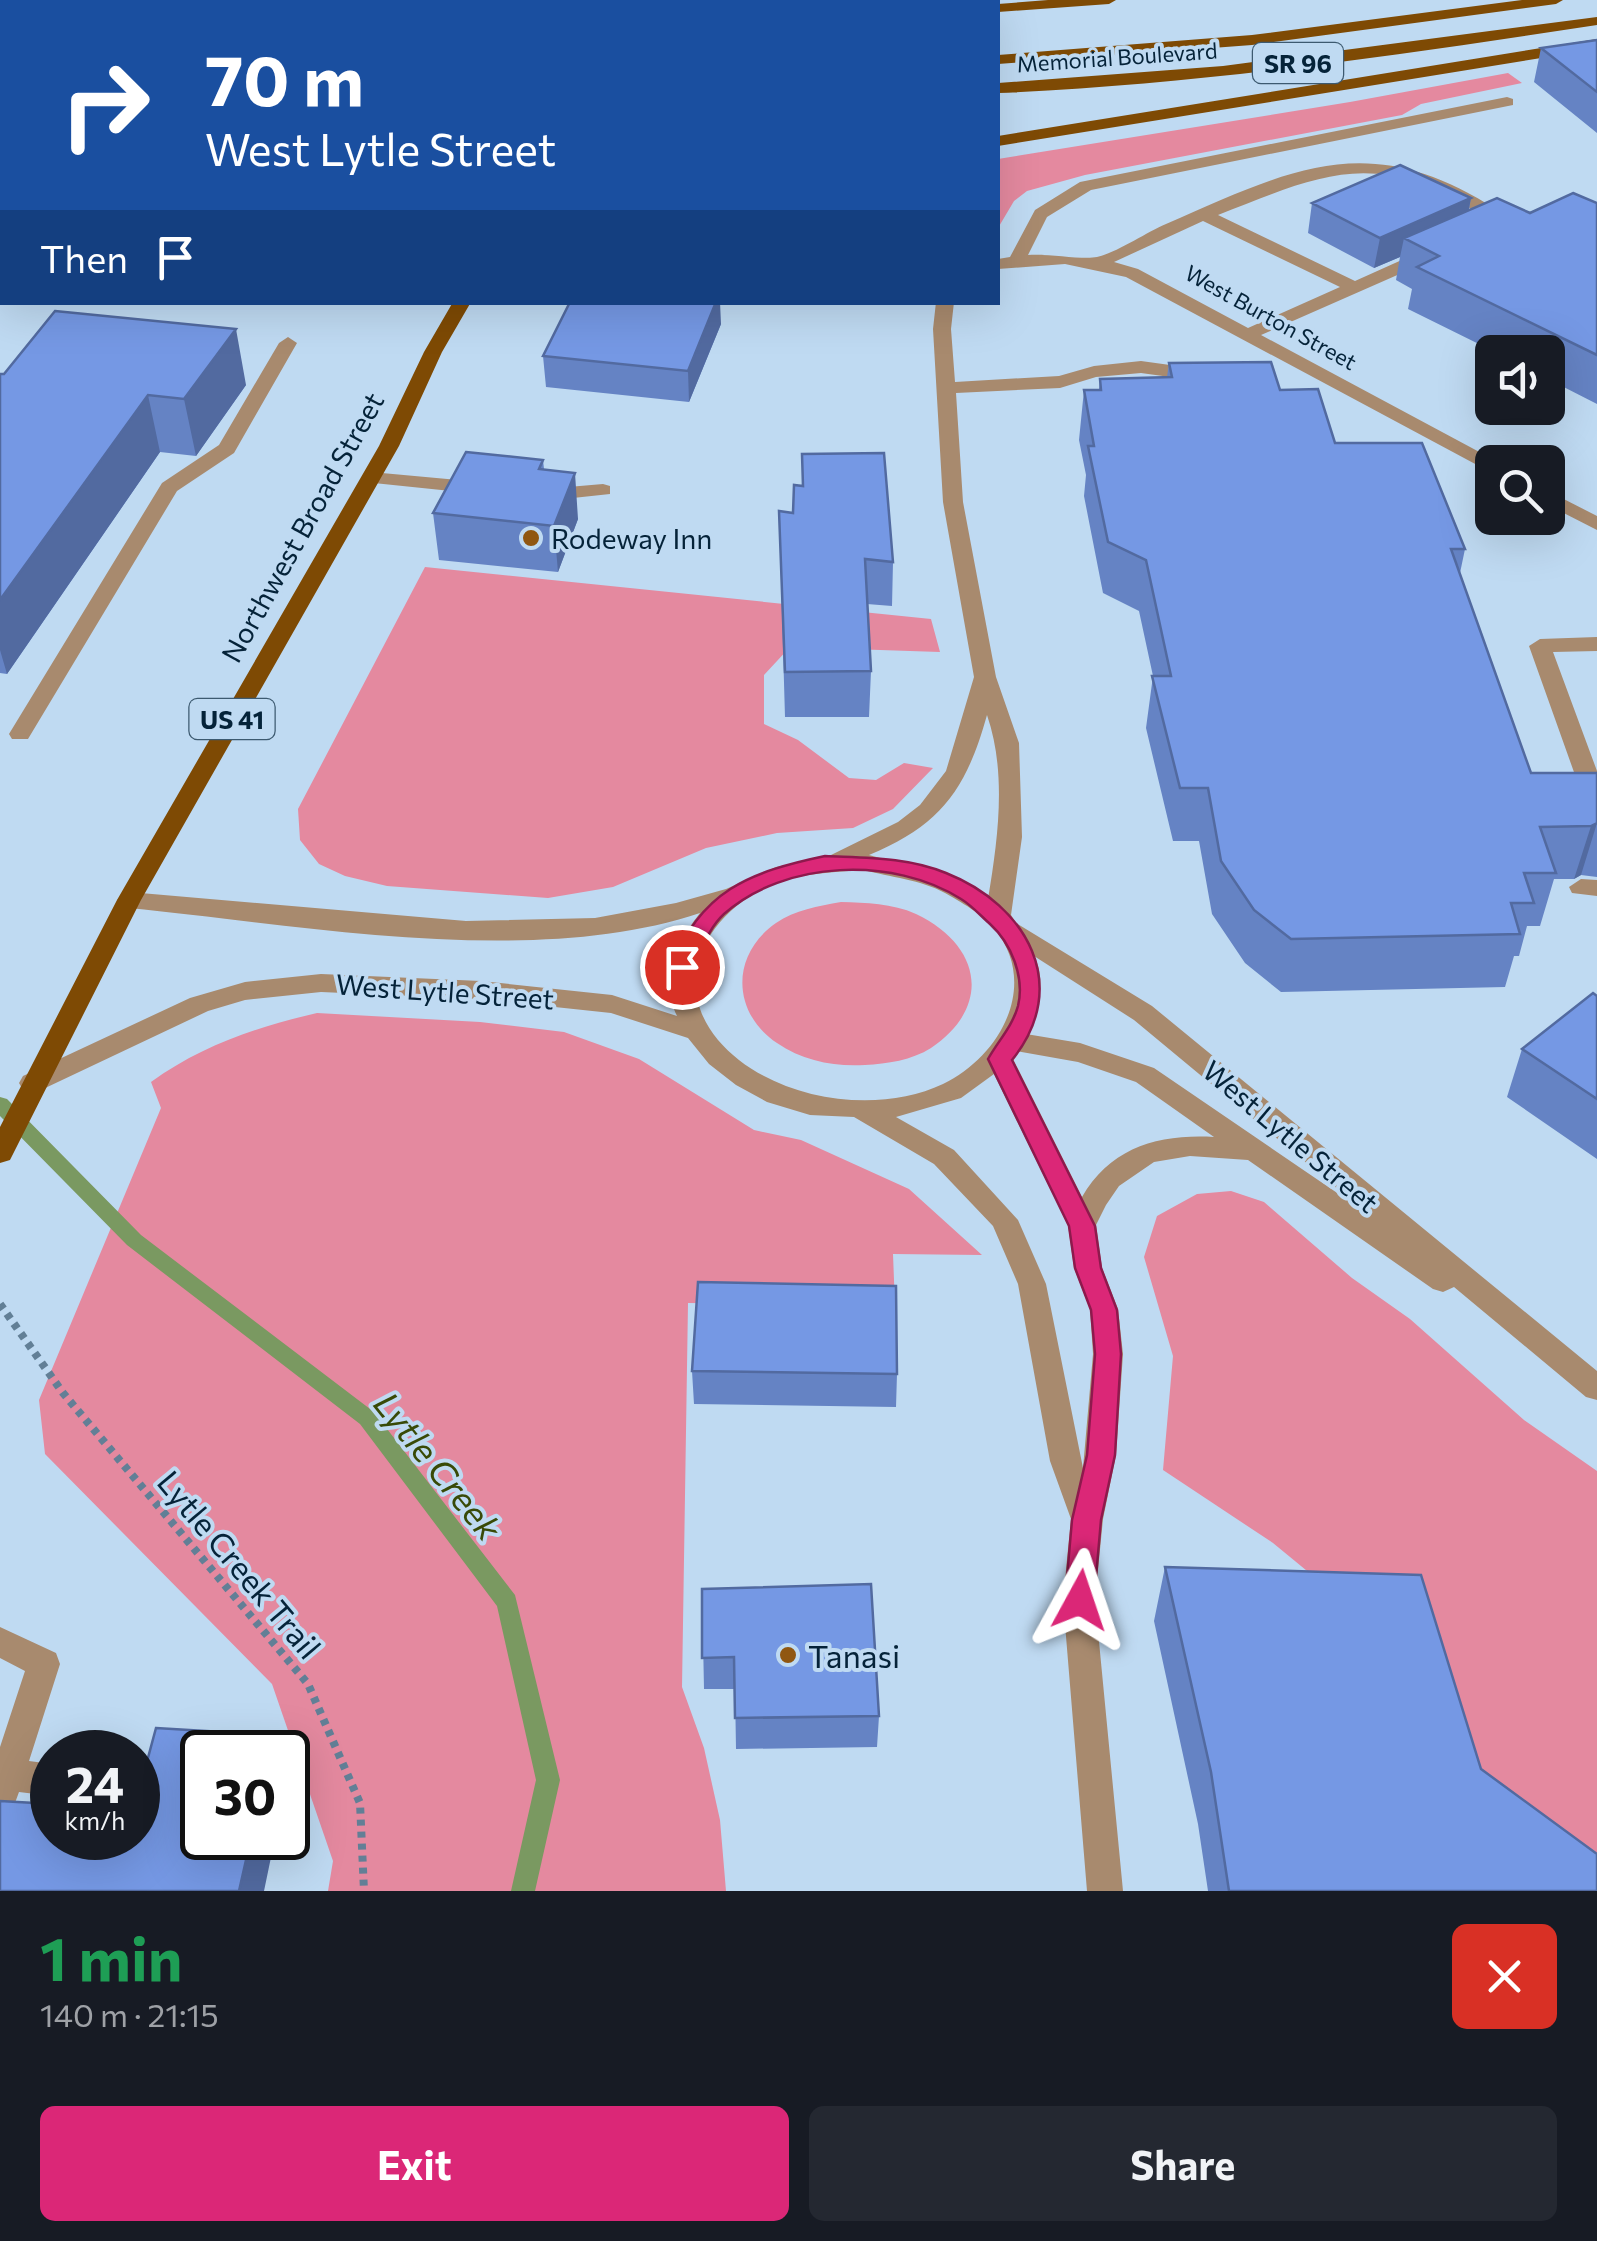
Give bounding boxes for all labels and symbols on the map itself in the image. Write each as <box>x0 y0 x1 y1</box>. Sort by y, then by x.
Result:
street label: Memorial Boulevard <box>1016 37 1218 77</box>
road number: SR 96 <box>1253 43 1343 83</box>
street label: West Burton Street <box>1180 259 1362 375</box>
street label: Northwest Broad Street <box>214 386 390 668</box>
place label: Rodeway Inn <box>551 521 712 555</box>
marker: Rodeway Inn <box>520 527 542 549</box>
road number: US 41 <box>190 699 274 739</box>
pin <box>640 925 725 1010</box>
street label: West Lytle Street <box>335 966 555 1016</box>
street label: West Lytle Street <box>1196 1053 1386 1219</box>
water label: Lytle Creek <box>366 1382 512 1549</box>
street label: Lytle Creek Trail <box>150 1462 330 1666</box>
position arrow <box>1028 1548 1132 1652</box>
place label: Tanasi <box>808 1635 900 1675</box>
marker: Tanasi <box>777 1644 799 1666</box>
speed limit sign: 30 <box>180 1730 310 1860</box>

